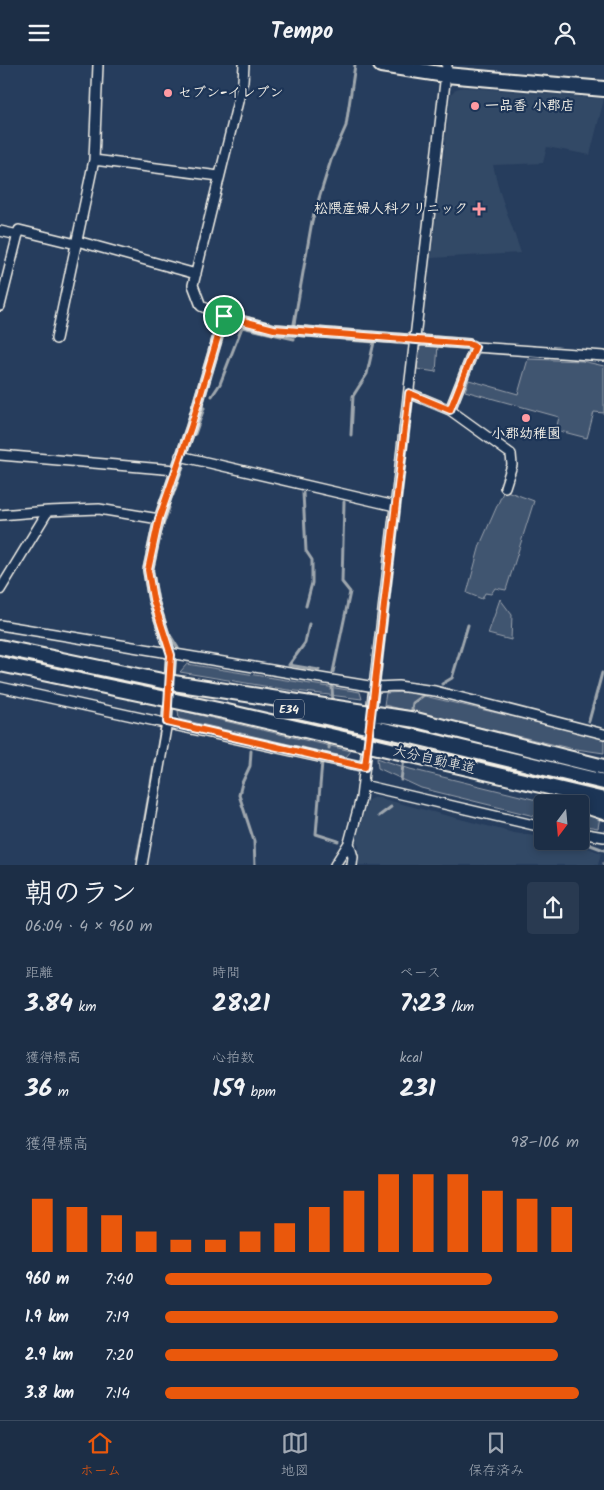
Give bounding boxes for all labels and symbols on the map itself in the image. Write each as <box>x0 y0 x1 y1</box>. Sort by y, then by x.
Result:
place label: セブン-イレブン <box>178 82 283 104</box>
marker: セブン-イレブン <box>162 87 174 99</box>
place label: 一品香 小郡店 <box>485 95 574 117</box>
marker: 一品香 小郡店 <box>469 100 481 112</box>
place label: 松隈産婦人科クリニック <box>314 198 468 220</box>
marker: 松隈産婦人科クリニック <box>472 202 486 216</box>
pin <box>203 295 245 337</box>
marker: 小郡幼稚園 <box>520 412 532 424</box>
place label: 小郡幼稚園 <box>491 423 561 445</box>
road number: E34 <box>274 699 304 719</box>
street label: 大分自動車道 <box>391 740 477 780</box>
north arrow <box>534 795 589 850</box>

